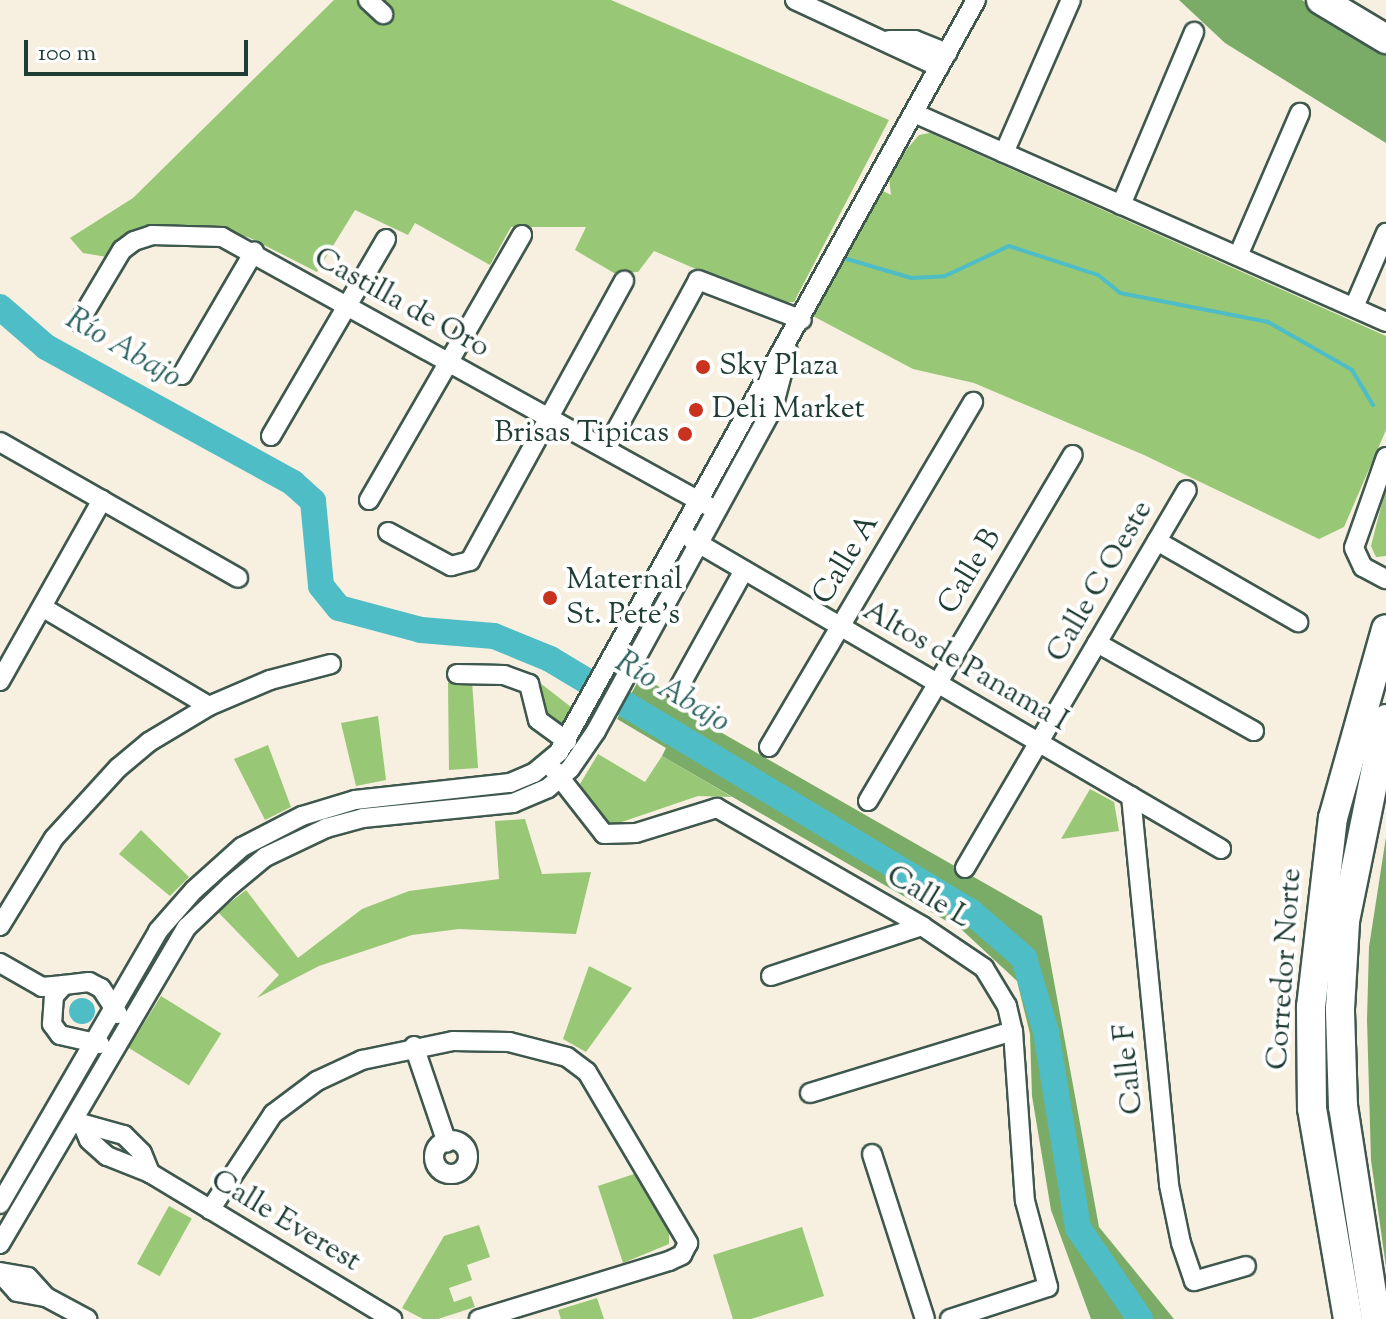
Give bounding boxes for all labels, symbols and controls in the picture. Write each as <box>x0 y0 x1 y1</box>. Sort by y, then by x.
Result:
scale bar <box>28 24 252 74</box>
text: 100 m <box>38 37 96 71</box>
street label: Castilla de Oro <box>307 241 495 367</box>
water label: Río Abajo <box>58 301 188 397</box>
place label: Sky Plaza <box>719 349 838 385</box>
marker: Sky Plaza <box>694 358 712 376</box>
place label: Deli Market <box>712 392 865 428</box>
marker: Deli Market <box>687 401 705 419</box>
place label: Brisas Tipicas <box>494 416 669 452</box>
marker: Brisas Tipicas <box>676 425 694 443</box>
street label: Calle C Oeste <box>1040 495 1162 669</box>
street label: Calle A <box>806 508 888 612</box>
street label: Calle B <box>932 523 1010 621</box>
place label: Maternal St. Pete's <box>566 563 683 634</box>
marker: Maternal St. Pete's <box>541 589 559 607</box>
street label: Altos de Panama I <box>856 594 1074 740</box>
water label: Río Abajo <box>608 644 736 742</box>
street label: Calle L <box>879 859 977 937</box>
street label: Corredor Norte <box>1261 867 1311 1071</box>
street label: Calle F <box>1107 1022 1153 1116</box>
street label: Calle Everest <box>203 1163 367 1281</box>

